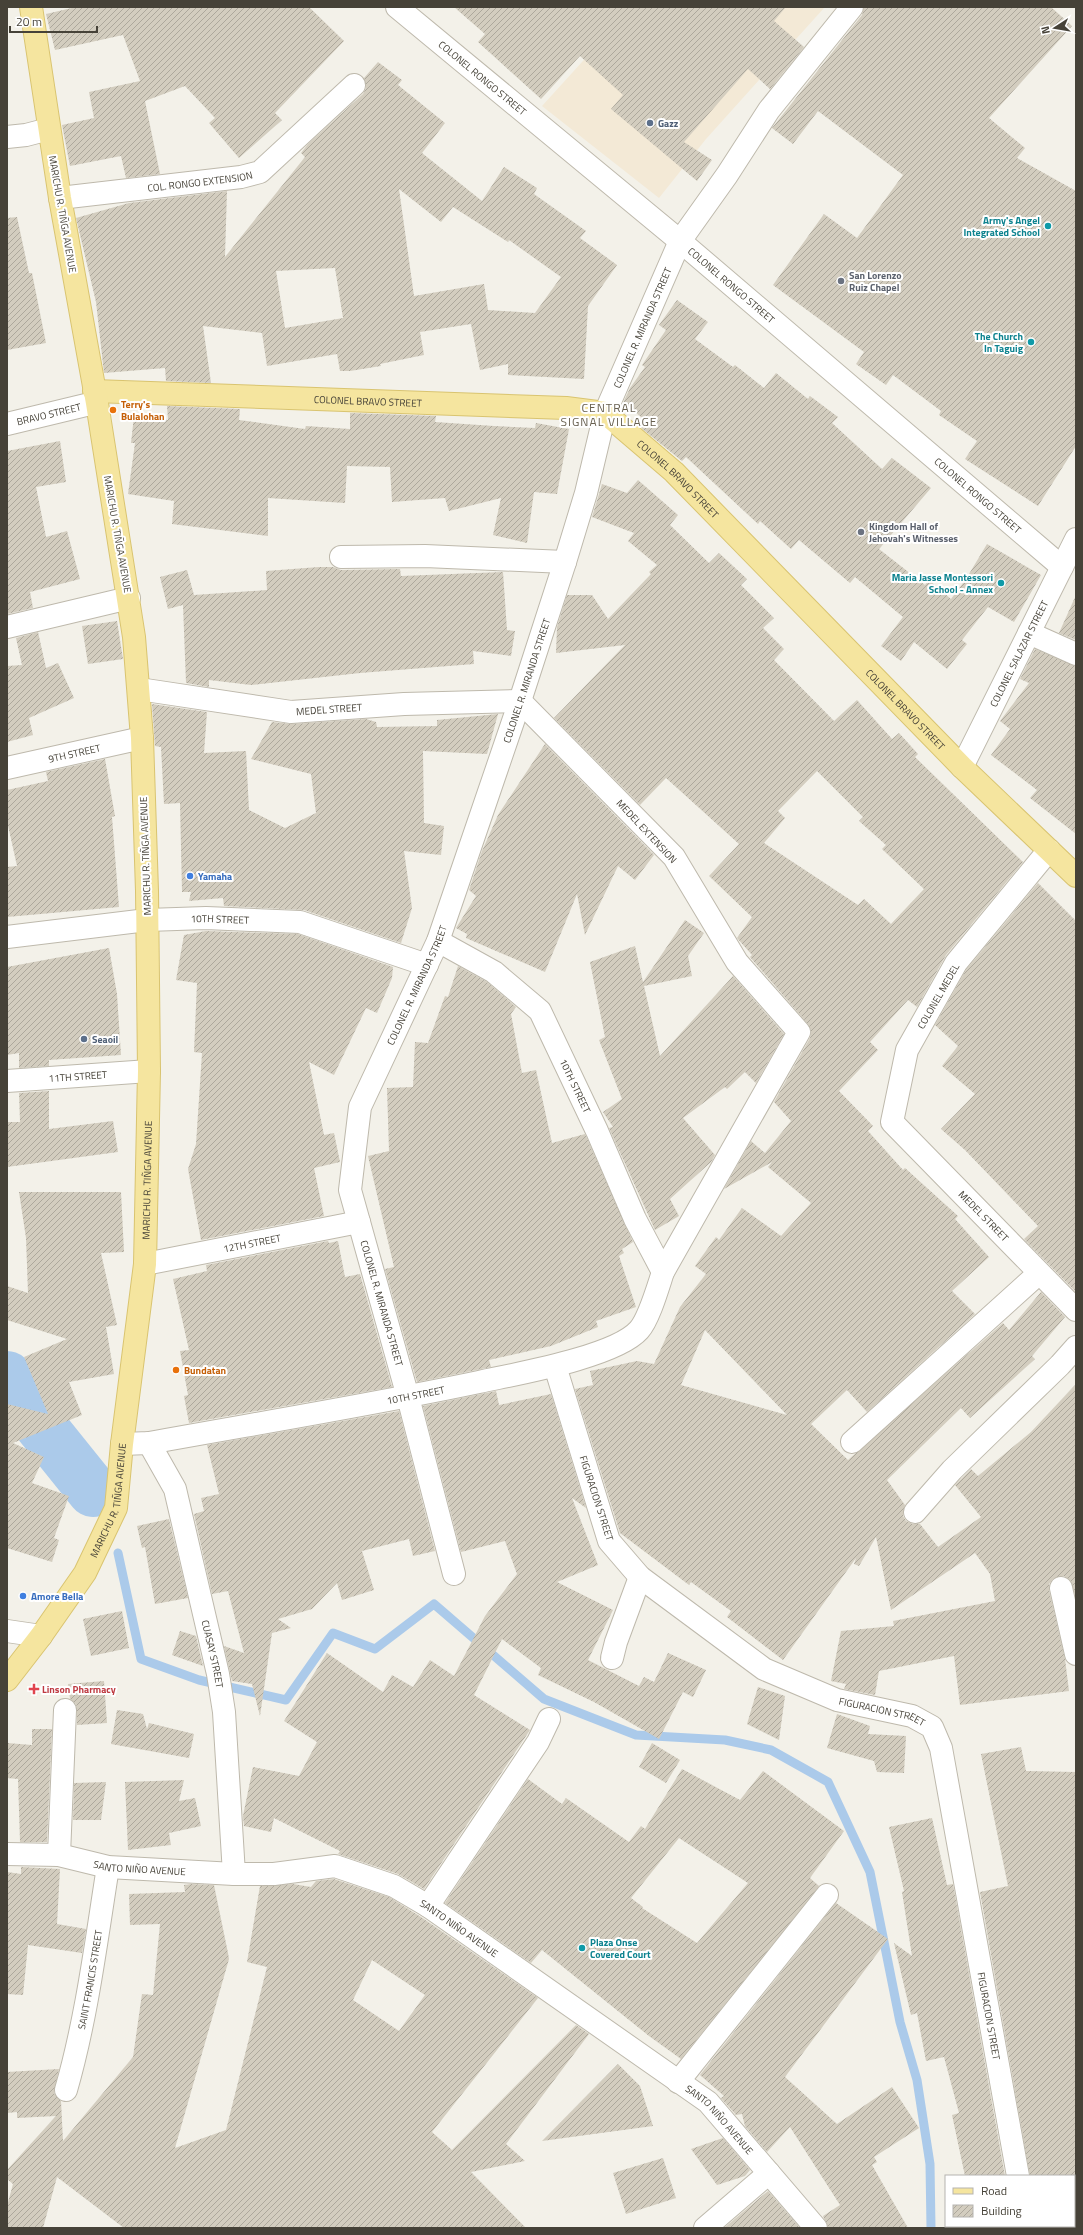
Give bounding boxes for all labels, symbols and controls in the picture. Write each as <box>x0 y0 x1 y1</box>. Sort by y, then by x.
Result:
scale bar <box>10 8 97 34</box>
north arrow <box>1035 8 1075 48</box>
text: 20 m <box>16 12 42 31</box>
text: N <box>1037 25 1054 35</box>
street label: COLONEL RONGO STREET <box>435 37 530 119</box>
place label: Gazz <box>658 116 679 131</box>
marker: Gazz <box>645 118 655 128</box>
street label: MARICHU R. TIÑGA AVENUE <box>45 154 80 274</box>
street label: COL. RONGO EXTENSION <box>147 167 254 196</box>
place label: Army's Angel Integrated School <box>964 213 1040 240</box>
marker: Army's Angel Integrated School <box>1043 221 1053 231</box>
street label: COLONEL RONGO STREET <box>684 244 779 327</box>
street label: COLONEL R. MIRANDA STREET <box>610 264 676 391</box>
place label: San Lorenzo Ruiz Chapel <box>849 268 902 295</box>
marker: San Lorenzo Ruiz Chapel <box>836 276 846 286</box>
place label: The Church In Taguig <box>975 329 1024 356</box>
marker: The Church In Taguig <box>1026 337 1036 347</box>
street label: COLONEL BRAVO STREET <box>314 392 423 411</box>
place label: Terry's Bulalohan <box>121 397 165 424</box>
district label: CENTRAL SIGNAL VILLAGE <box>561 398 657 431</box>
street label: BRAVO STREET <box>15 399 83 429</box>
marker: Terry's Bulalohan <box>108 405 118 415</box>
street label: COLONEL BRAVO STREET <box>633 436 723 522</box>
street label: COLONEL RONGO STREET <box>931 454 1025 538</box>
street label: MARICHU R. TIÑGA AVENUE <box>100 474 135 594</box>
place label: Kingdom Hall of Jehovah's Witnesses <box>869 519 958 546</box>
marker: Kingdom Hall of Jehovah's Witnesses <box>856 527 866 537</box>
place label: Maria Jasse Montessori School - Annex <box>892 570 993 597</box>
marker: Maria Jasse Montessori School - Annex <box>996 578 1006 588</box>
street label: COLONEL SALAZAR STREET <box>986 597 1053 709</box>
street label: COLONEL R. MIRANDA STREET <box>499 616 555 745</box>
street label: COLONEL BRAVO STREET <box>862 666 949 754</box>
street label: MEDEL STREET <box>296 700 363 719</box>
street label: 9TH STREET <box>47 740 103 767</box>
street label: MARICHU R. TIÑGA AVENUE <box>136 796 155 916</box>
street label: MEDEL EXTENSION <box>613 796 680 867</box>
place label: Yamaha <box>198 869 232 884</box>
marker: Yamaha <box>185 871 195 881</box>
street label: 10TH STREET <box>190 911 250 928</box>
street label: COLONEL R. MIRANDA STREET <box>383 923 451 1048</box>
street label: COLONEL MEDEL <box>914 961 963 1032</box>
place label: Seaoil <box>92 1032 119 1047</box>
marker: Seaoil <box>79 1034 89 1044</box>
street label: 10TH STREET <box>556 1056 595 1116</box>
street label: 11TH STREET <box>48 1067 108 1086</box>
street label: MARICHU R. TIÑGA AVENUE <box>139 1120 156 1240</box>
street label: MEDEL STREET <box>955 1187 1012 1246</box>
street label: 12TH STREET <box>222 1230 283 1257</box>
street label: COLONEL R. MIRANDA STREET <box>356 1238 407 1368</box>
place label: Bundatan <box>184 1363 226 1378</box>
marker: Bundatan <box>171 1365 181 1375</box>
street label: 10TH STREET <box>386 1382 447 1408</box>
street label: MARICHU R. TIÑGA AVENUE <box>86 1442 130 1560</box>
street label: FIGURACION STREET <box>576 1454 618 1543</box>
place label: Amore Bella <box>31 1589 83 1604</box>
marker: Amore Bella <box>18 1591 28 1601</box>
street label: CUASAY STREET <box>198 1618 227 1690</box>
place label: Linson Pharmacy <box>42 1682 116 1697</box>
marker: Linson Pharmacy <box>29 1684 39 1694</box>
street label: FIGURACION STREET <box>837 1694 929 1730</box>
street label: SANTO NIÑO AVENUE <box>92 1857 187 1879</box>
street label: SANTO NIÑO AVENUE <box>417 1896 502 1961</box>
street label: SAINT FRANCIS STREET <box>74 1928 106 2031</box>
place label: Plaza Onse Covered Court <box>590 1935 651 1962</box>
marker: Plaza Onse Covered Court <box>577 1943 587 1953</box>
street label: FIGURACION STREET <box>973 1971 1004 2062</box>
street label: SANTO NIÑO AVENUE <box>682 2081 757 2158</box>
legend <box>945 2175 1075 2227</box>
text: Road <box>981 2181 1007 2200</box>
text: Building <box>981 2201 1022 2220</box>

